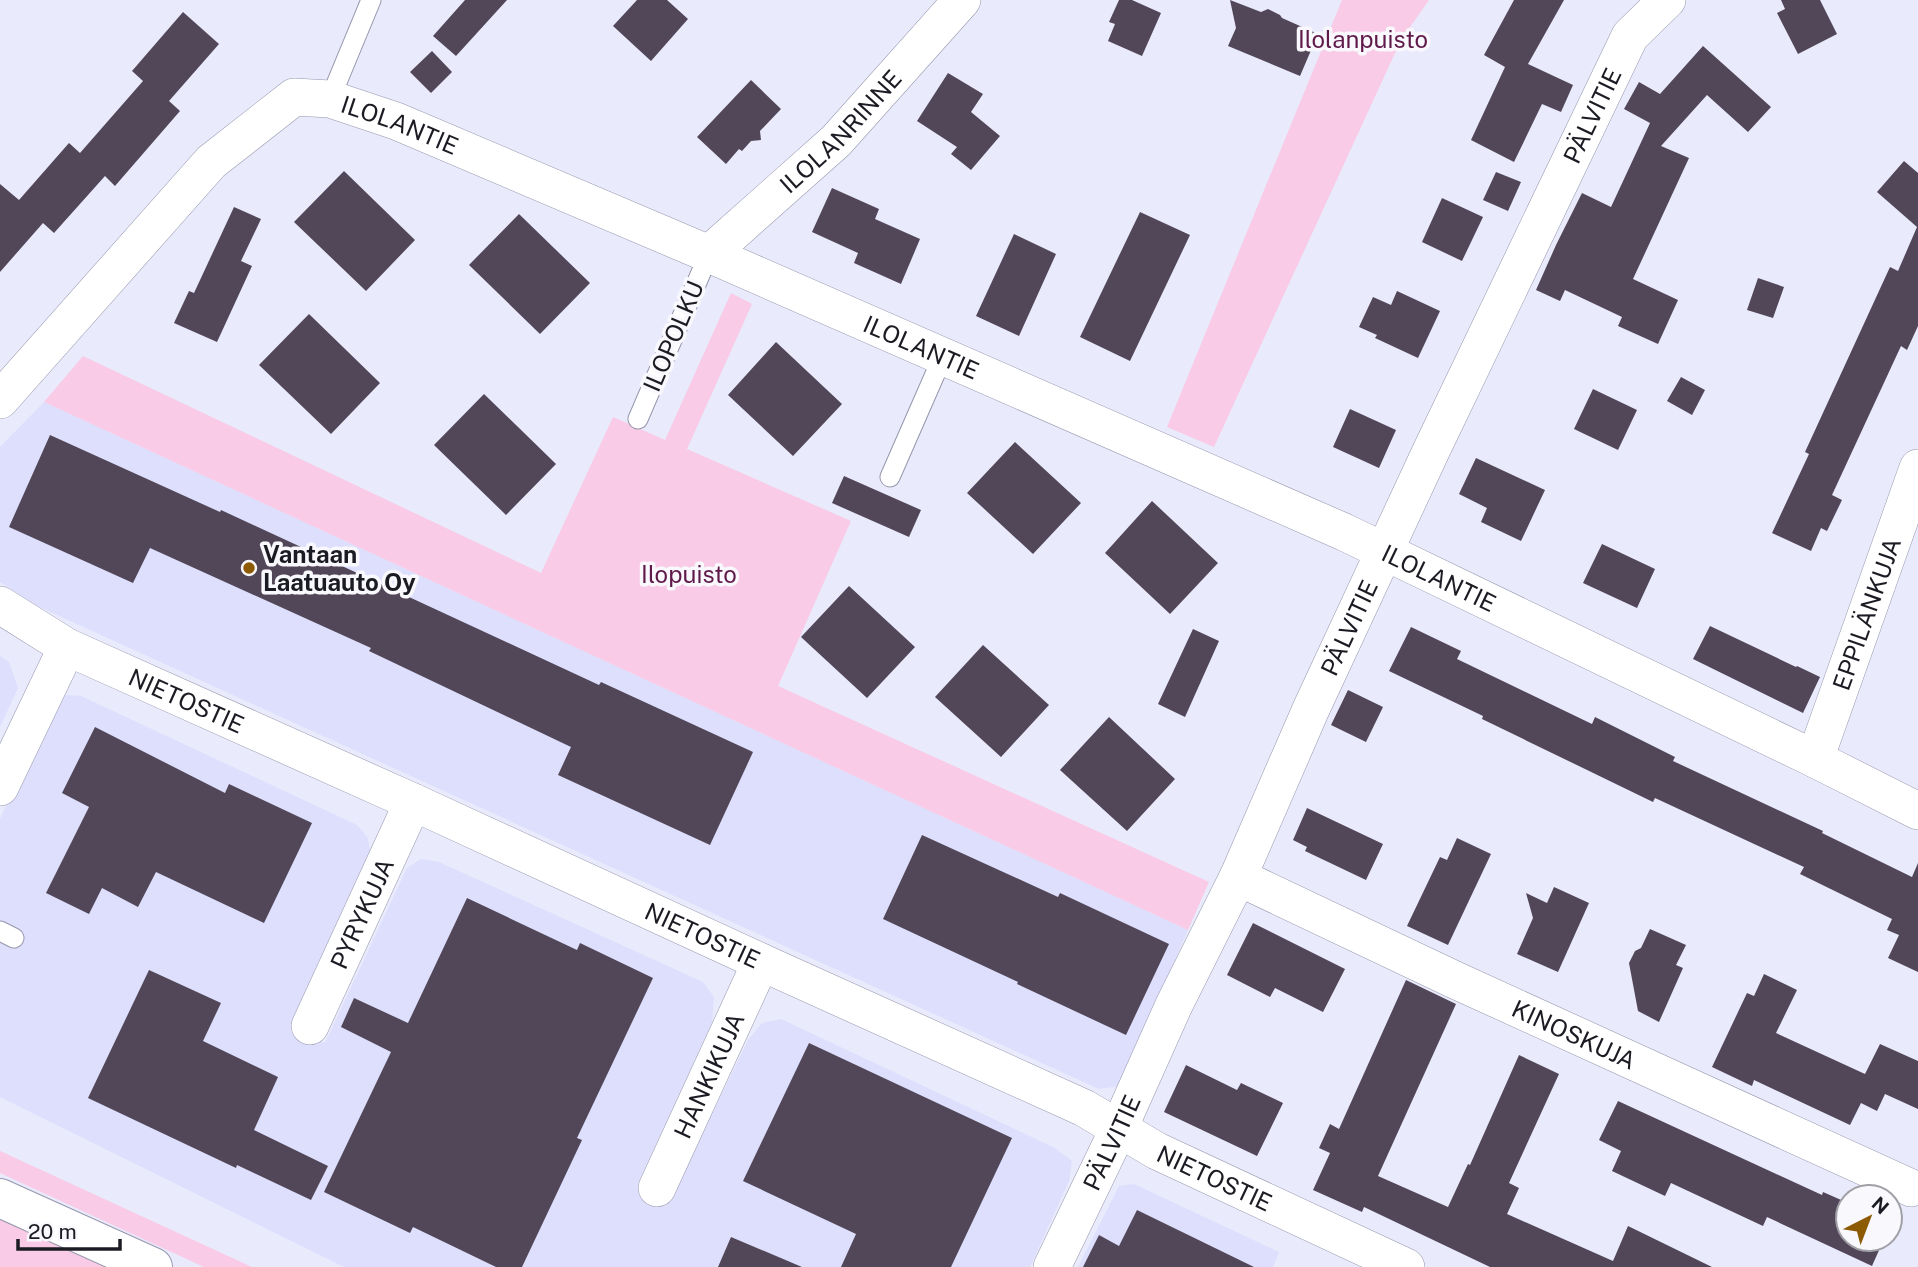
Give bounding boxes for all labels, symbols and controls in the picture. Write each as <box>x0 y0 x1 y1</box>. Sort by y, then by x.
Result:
park label: Ilolanpuisto <box>1298 25 1428 53</box>
street label: PÄLVITIE <box>1557 63 1627 168</box>
street label: ILOLANRINNE <box>774 64 907 198</box>
street label: ILOLANTIE <box>338 90 463 160</box>
street label: ILOPOLKU <box>637 277 709 395</box>
street label: ILOLANTIE <box>859 309 983 384</box>
street label: EPPILÄNKUJA <box>1826 534 1906 694</box>
street label: ILOLANTIE <box>1378 539 1501 617</box>
place label: Vantaan Laatuauto Oy <box>263 540 416 596</box>
marker: Vantaan Laatuauto Oy <box>241 560 257 576</box>
park label: Ilopuisto <box>641 560 737 588</box>
street label: PÄLVITIE <box>1315 575 1383 680</box>
street label: NIETOSTIE <box>124 663 249 739</box>
street label: PYRYKUJA <box>324 854 399 973</box>
street label: NIETOSTIE <box>641 897 765 974</box>
street label: KINOSKUJA <box>1508 994 1640 1075</box>
street label: HANKIKUJA <box>668 1008 750 1143</box>
street label: PÄLVITIE <box>1077 1091 1146 1195</box>
street label: NIETOSTIE <box>1153 1139 1277 1217</box>
north arrow <box>1834 1183 1904 1253</box>
text: N <box>1867 1192 1893 1219</box>
scale bar <box>18 1208 119 1252</box>
text: 20 m <box>28 1219 77 1244</box>

